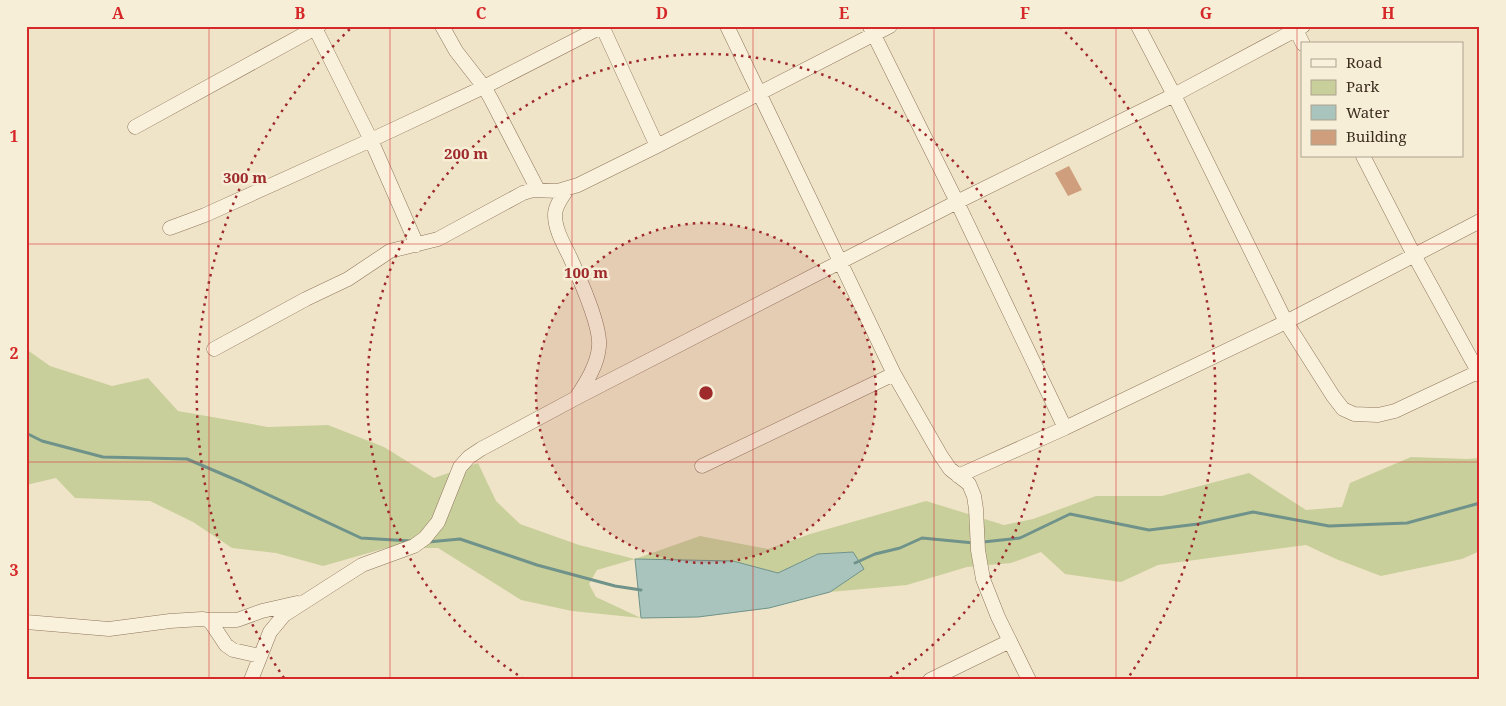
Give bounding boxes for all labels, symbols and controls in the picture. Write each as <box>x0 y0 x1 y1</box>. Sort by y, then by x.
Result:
text: A <box>112 2 125 24</box>
text: B <box>295 2 306 24</box>
text: C <box>476 2 487 24</box>
text: D <box>656 2 668 24</box>
text: E <box>839 2 849 24</box>
text: F <box>1020 2 1030 24</box>
text: G <box>1200 2 1212 24</box>
text: H <box>1381 2 1395 24</box>
legend <box>1301 42 1464 158</box>
text: Road <box>1346 52 1382 72</box>
text: Park <box>1346 76 1380 96</box>
text: Water <box>1346 102 1389 122</box>
text: 1 <box>9 125 19 147</box>
text: Building <box>1346 126 1407 146</box>
text: 200 m <box>444 143 488 163</box>
text: 300 m <box>223 167 267 187</box>
text: 100 m <box>564 262 608 282</box>
text: 2 <box>9 342 19 364</box>
centre of rings <box>697 384 715 402</box>
text: 3 <box>9 559 19 581</box>

